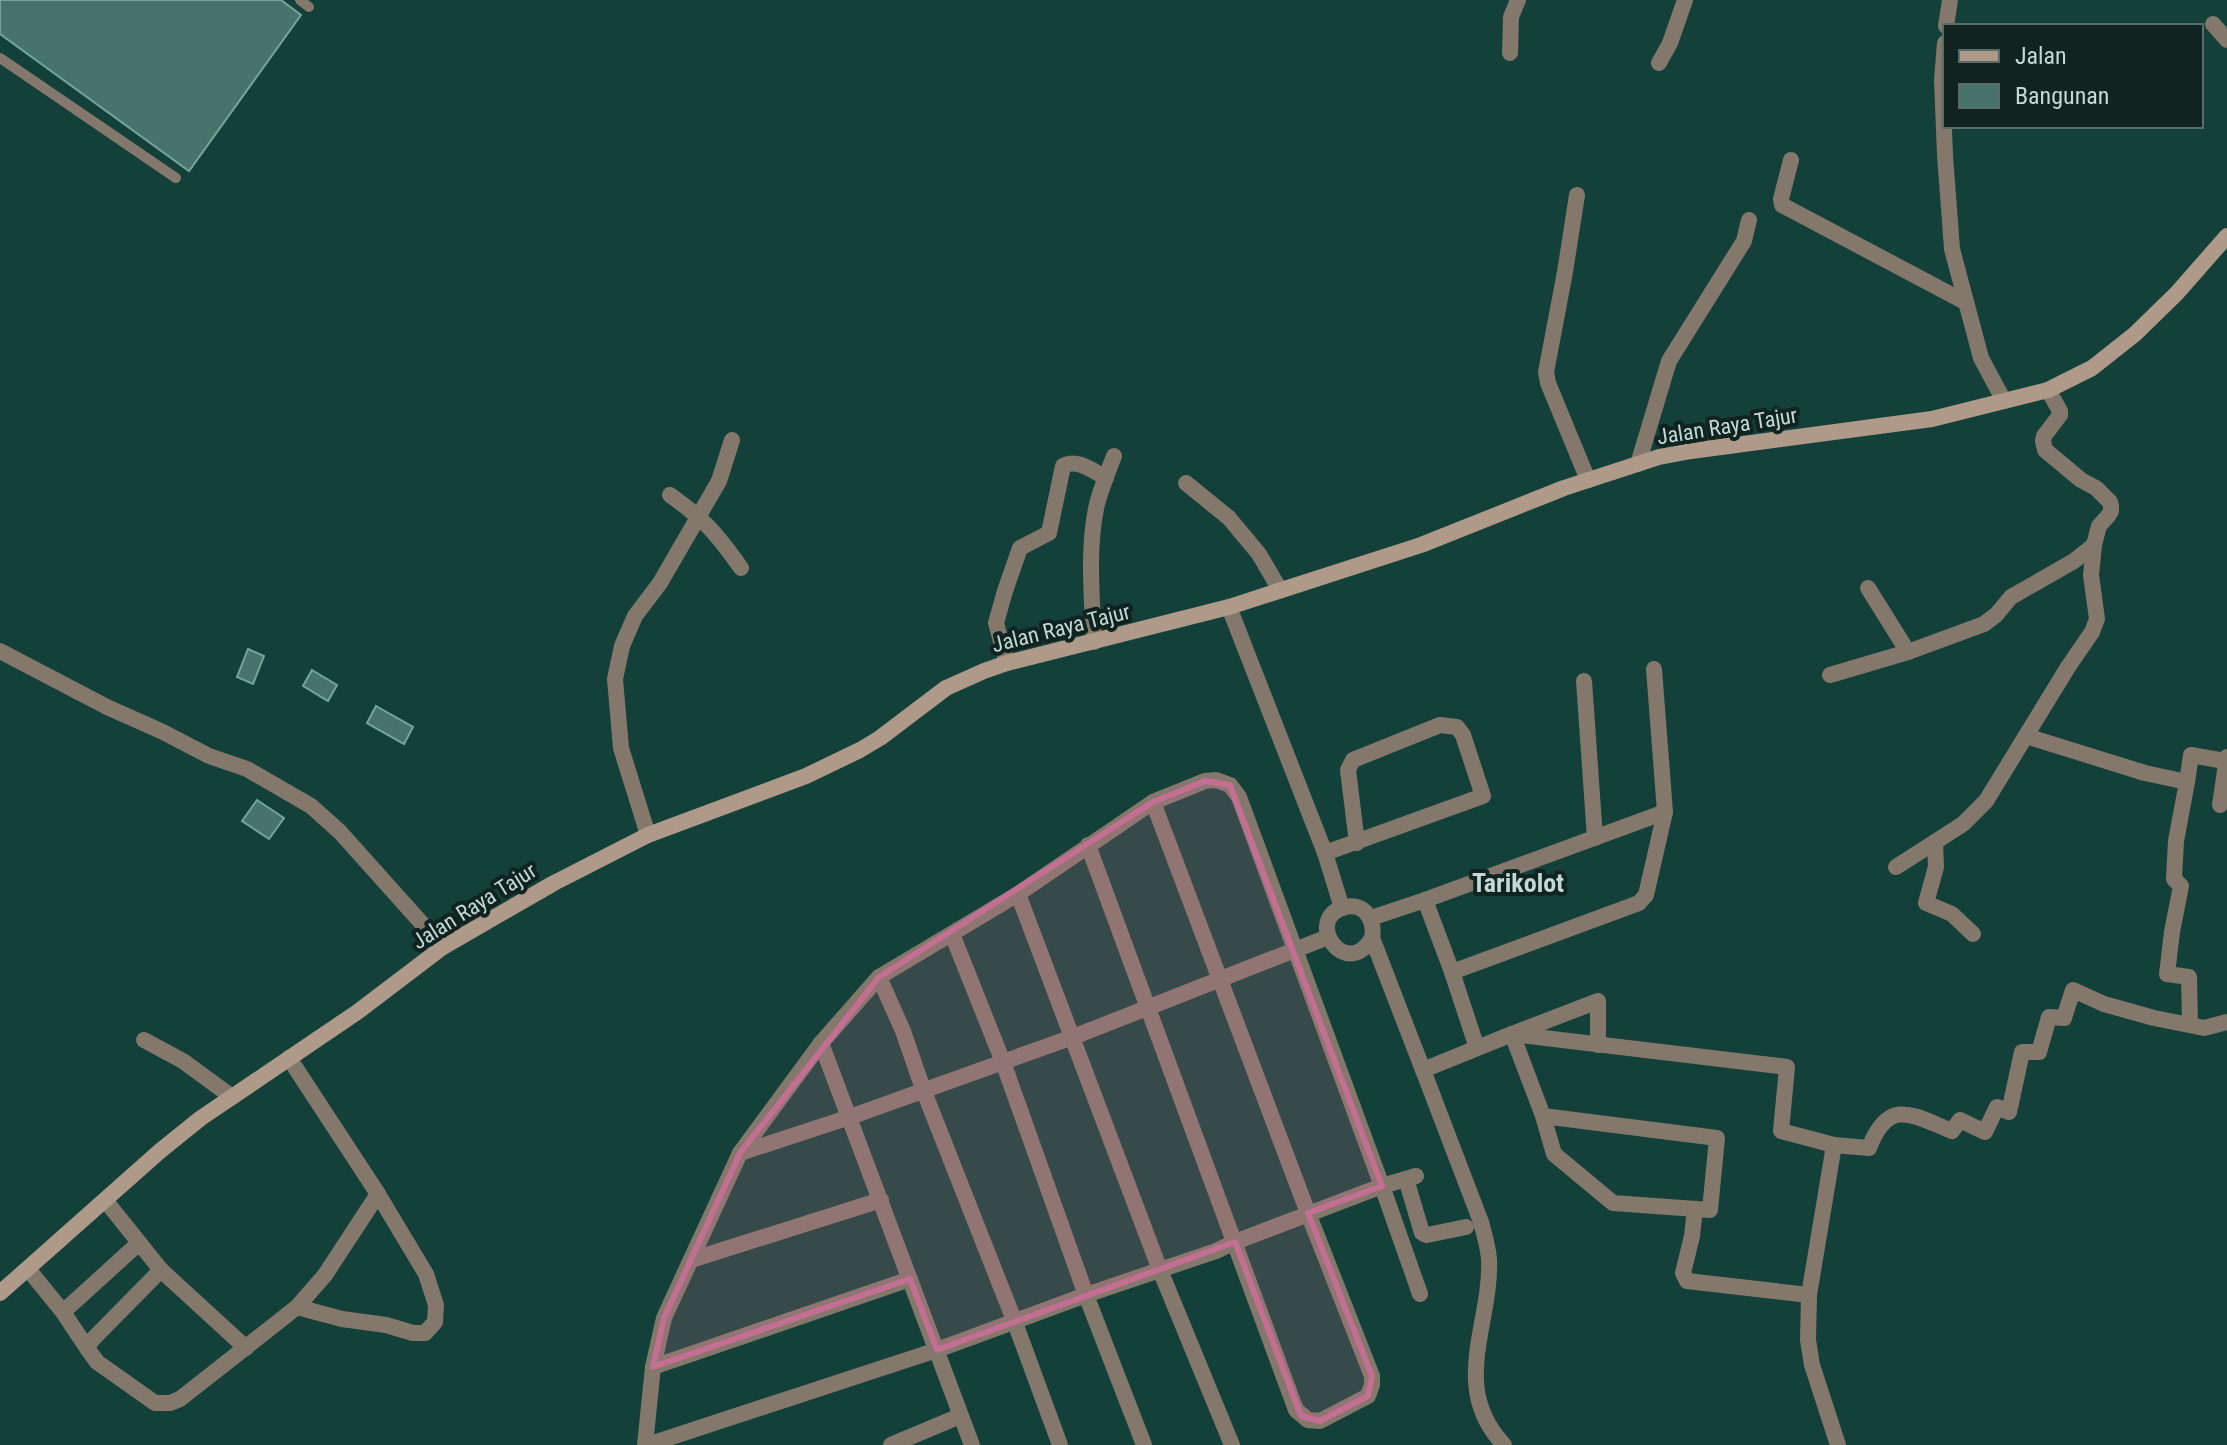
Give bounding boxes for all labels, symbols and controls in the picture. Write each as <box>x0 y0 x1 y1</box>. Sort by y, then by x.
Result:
legend <box>1943 24 2203 128</box>
text: Jalan <box>2015 42 2067 70</box>
text: Bangunan <box>2015 82 2109 110</box>
street label: Jalan Raya Tajur <box>1655 403 1799 449</box>
street label: Jalan Raya Tajur <box>989 599 1133 657</box>
street label: Jalan Raya Tajur <box>407 858 541 954</box>
district label: Tarikolot <box>1472 868 1564 898</box>

